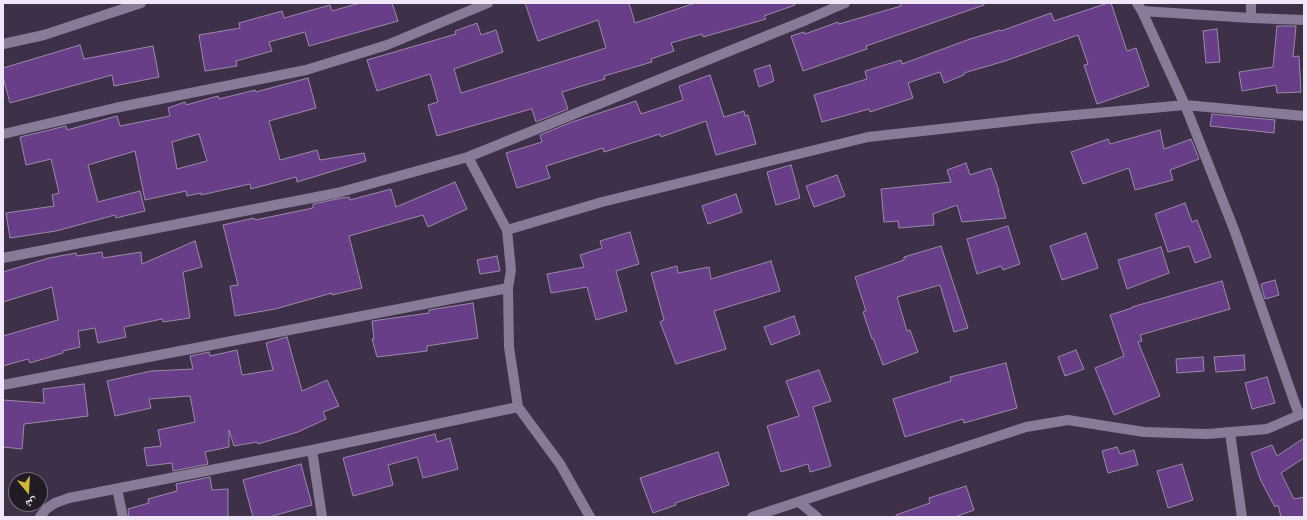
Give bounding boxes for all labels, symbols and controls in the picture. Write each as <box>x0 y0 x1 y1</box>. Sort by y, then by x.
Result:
north arrow <box>8 472 48 512</box>
text: ش <box>24 496 39 510</box>

